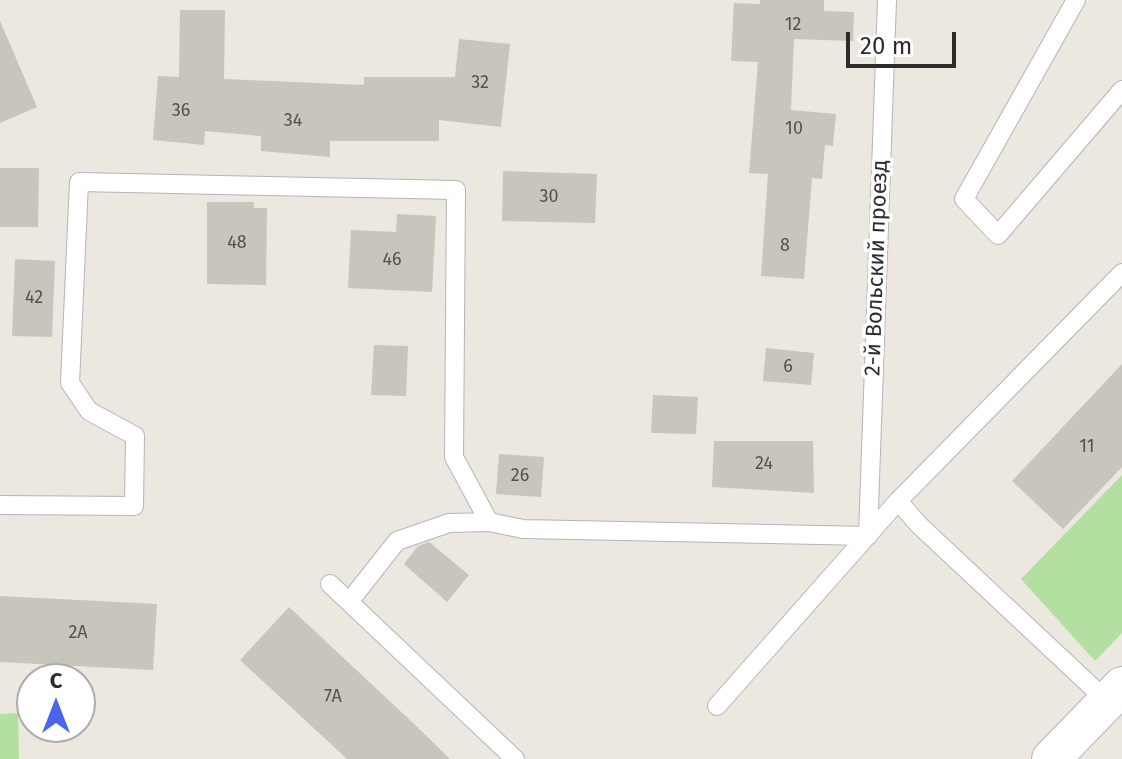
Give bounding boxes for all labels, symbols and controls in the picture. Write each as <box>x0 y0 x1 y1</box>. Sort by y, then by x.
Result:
house number: 12 <box>785 14 801 36</box>
scale bar <box>850 16 960 66</box>
text: 20 m <box>860 32 912 60</box>
house number: 32 <box>471 72 489 94</box>
house number: 36 <box>172 100 190 122</box>
house number: 34 <box>284 110 302 132</box>
house number: 10 <box>785 118 803 140</box>
street label: 2-й Вольский проезд <box>860 159 894 377</box>
house number: 30 <box>539 186 559 208</box>
house number: 48 <box>227 232 247 254</box>
house number: 8 <box>780 235 790 257</box>
house number: 46 <box>382 249 402 271</box>
house number: 42 <box>25 287 43 309</box>
house number: 6 <box>783 356 793 378</box>
house number: 11 <box>1079 436 1095 458</box>
house number: 24 <box>755 453 773 475</box>
house number: 26 <box>511 465 529 487</box>
house number: 2А <box>68 622 88 644</box>
north arrow <box>16 663 96 743</box>
text: С <box>50 667 62 694</box>
house number: 7А <box>324 686 342 708</box>

